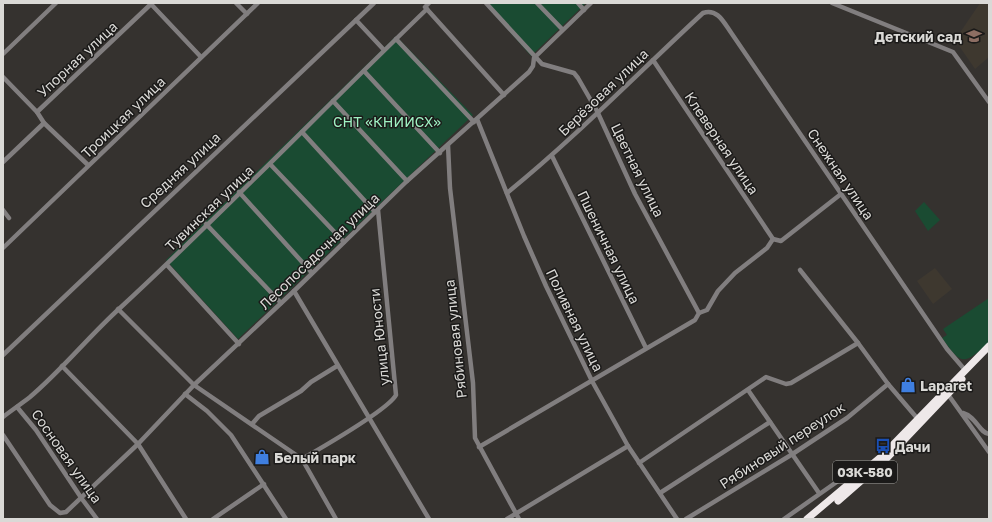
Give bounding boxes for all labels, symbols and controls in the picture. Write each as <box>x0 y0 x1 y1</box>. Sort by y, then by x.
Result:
street label: Упорная улица <box>33 18 121 100</box>
school or university icon: Детский сад <box>965 27 983 45</box>
place label: Детский сад <box>875 28 962 45</box>
street label: Берёзовая улица <box>555 45 651 139</box>
street label: Троицкая улица <box>78 73 168 161</box>
street label: Клеверная улица <box>681 89 763 197</box>
park label: СНТ «КНИИСХ» <box>333 113 441 130</box>
street label: Цветная улица <box>608 120 668 220</box>
street label: Снежная улица <box>804 125 878 223</box>
street label: Средняя улица <box>136 128 224 212</box>
street label: Тувинская улица <box>161 161 257 255</box>
street label: Пшеничная улица <box>574 188 644 306</box>
street label: Лесопосадочная улица <box>256 189 382 313</box>
street label: Поливная улица <box>543 266 607 374</box>
street label: Рябиновая улица <box>440 279 470 399</box>
street label: улица Юности <box>365 287 393 387</box>
shop icon: Laparet <box>899 376 917 394</box>
place label: Laparet <box>920 377 972 394</box>
street label: Рябиновый переулок <box>716 398 848 492</box>
street label: Сосновая улица <box>28 406 106 506</box>
bus stop icon: Дачи <box>874 437 892 455</box>
place label: Дачи <box>895 438 930 455</box>
shop icon: Белый парк <box>253 448 271 466</box>
place label: Белый парк <box>274 449 356 466</box>
road number: 03К-580 <box>833 461 897 483</box>

